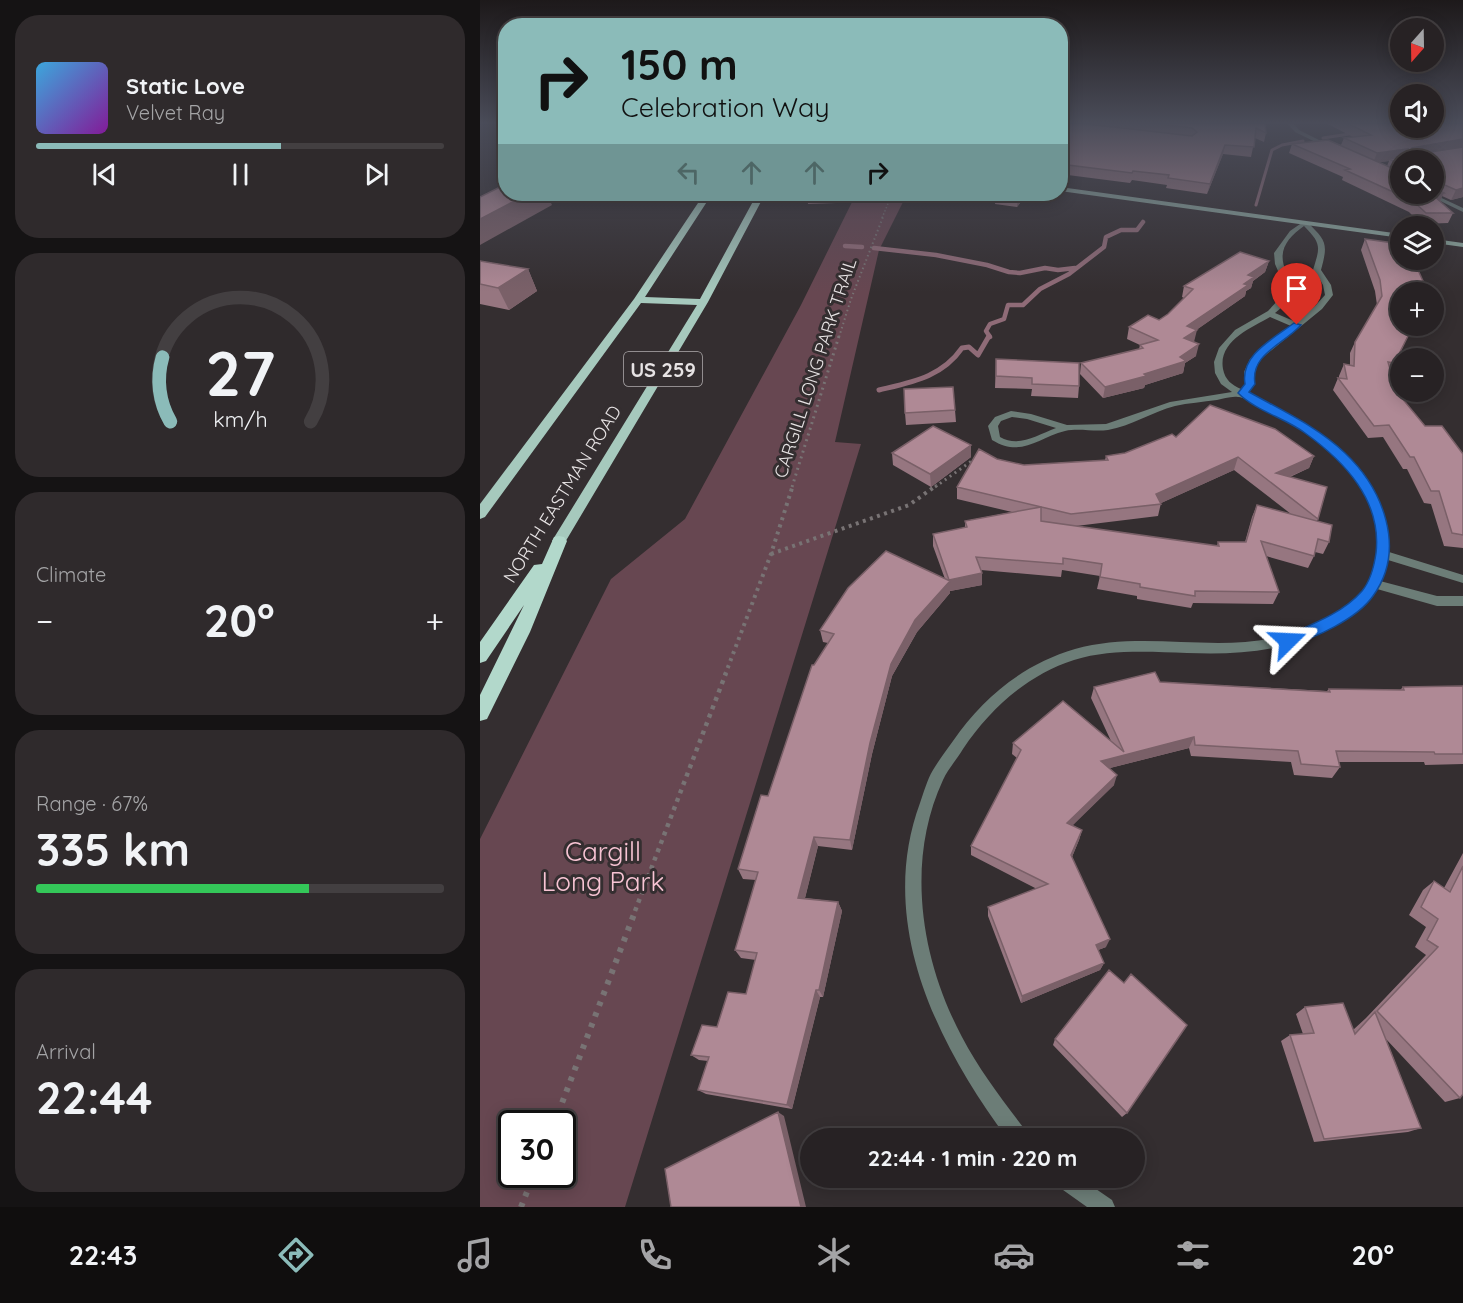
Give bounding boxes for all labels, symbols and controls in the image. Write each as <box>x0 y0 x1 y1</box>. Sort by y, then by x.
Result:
north arrow <box>1390 18 1444 72</box>
map controls <box>1390 18 1444 402</box>
text: 150 m <box>621 38 738 91</box>
icon: right <box>522 42 600 120</box>
text: Static Love <box>126 72 245 100</box>
button: sound <box>1390 84 1444 138</box>
text: Celebration Way <box>621 90 830 124</box>
text: Velvet Ray <box>126 100 225 125</box>
button: search <box>1390 150 1444 204</box>
icon: left <box>672 156 705 189</box>
icon: ahead <box>735 156 768 189</box>
icon: ahead <box>798 156 831 189</box>
icon: right <box>861 156 894 189</box>
icon: previous <box>88 158 121 191</box>
icon: pause <box>224 158 257 191</box>
icon: next <box>360 158 393 191</box>
button: layers <box>1390 216 1444 270</box>
street label: CARGILL LONG PARK TRAIL <box>769 255 862 481</box>
pin <box>1271 263 1322 325</box>
icon: arrive <box>1280 272 1313 305</box>
button: + <box>1390 282 1444 336</box>
text: 27 <box>205 334 275 412</box>
button: − <box>1390 348 1444 402</box>
road number: US 259 <box>624 352 702 386</box>
street label: NORTH EASTMAN ROAD <box>498 401 626 587</box>
text: km/h <box>213 407 267 433</box>
text: Climate <box>36 562 106 587</box>
text: 20° <box>204 592 275 648</box>
text: − <box>36 600 53 641</box>
text: + <box>425 600 444 641</box>
position arrow <box>1256 609 1320 673</box>
text: Range · 67% <box>36 791 148 816</box>
text: 335 km <box>36 821 190 877</box>
park label: Cargill Long Park <box>542 835 664 898</box>
text: Arrival <box>36 1039 96 1064</box>
text: 22:44 <box>36 1069 152 1125</box>
speed limit sign: 30 <box>498 1110 576 1188</box>
text: 22:44 · 1 min · 220 m <box>868 1144 1077 1172</box>
icon: directions <box>275 1234 317 1276</box>
icon: music <box>454 1234 496 1276</box>
icon: phone <box>634 1234 676 1276</box>
icon: climate <box>813 1234 855 1276</box>
icon: car <box>993 1234 1035 1276</box>
icon: filters <box>1172 1234 1214 1276</box>
text: 22:43 <box>69 1238 137 1272</box>
text: 20° <box>1352 1238 1394 1272</box>

